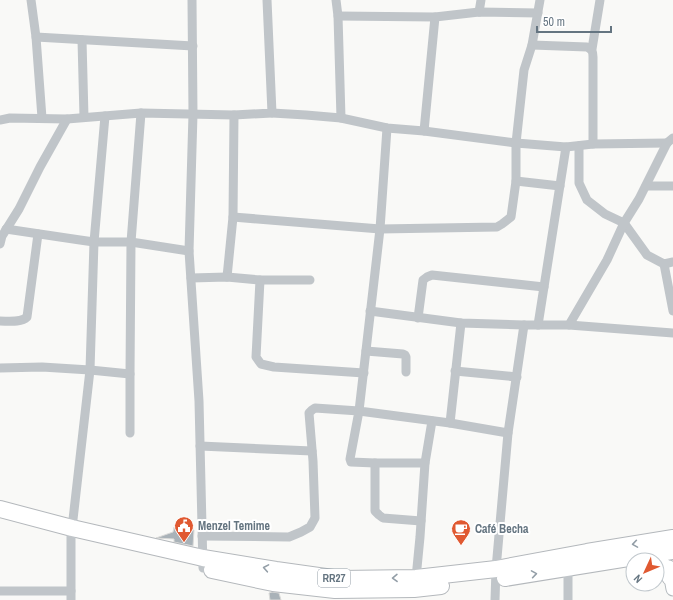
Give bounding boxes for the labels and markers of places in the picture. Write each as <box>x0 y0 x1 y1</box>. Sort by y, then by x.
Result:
public building icon: Menzel Temime <box>173 515 195 543</box>
place label: Menzel Temime <box>198 518 271 534</box>
cafe icon: Café Becha <box>450 518 472 546</box>
place label: Café Becha <box>475 521 529 537</box>

